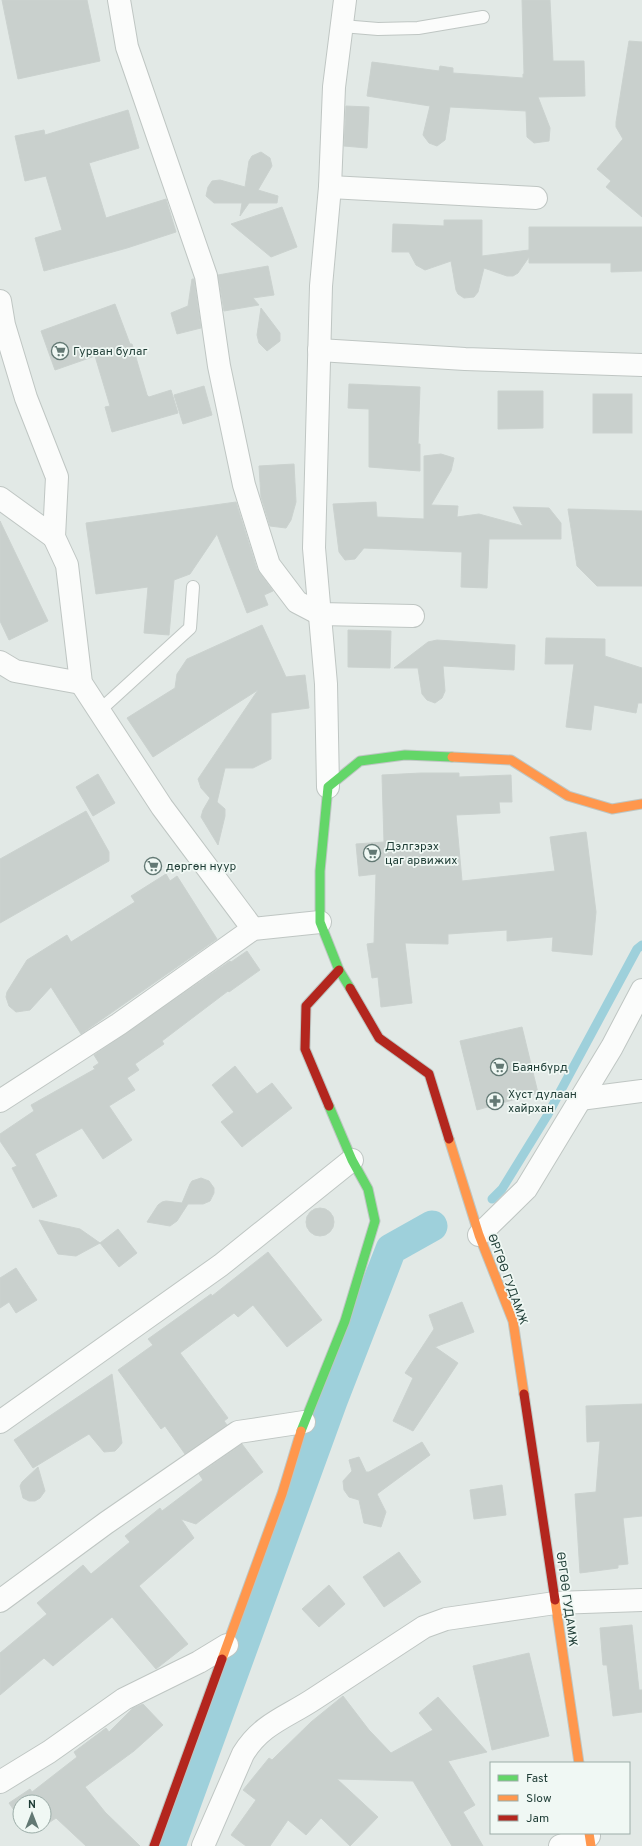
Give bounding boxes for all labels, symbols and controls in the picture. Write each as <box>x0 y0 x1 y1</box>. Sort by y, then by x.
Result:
supermarket icon: Гурван булаг <box>50 341 70 361</box>
place label: Гурван булаг <box>73 344 147 360</box>
place label: Дэлгэрэх цаг арвижих <box>385 839 458 869</box>
supermarket icon: Дэлгэрэх цаг арвижих <box>362 843 382 863</box>
supermarket icon: дөргөн нуур <box>143 856 163 876</box>
place label: дөргөн нуур <box>166 859 237 875</box>
supermarket icon: Баянбүрд <box>489 1057 509 1077</box>
place label: Баянбүрд <box>512 1060 568 1076</box>
place label: Хуст дулаан хайрхан <box>508 1087 577 1117</box>
pharmacy icon: Хуст дулаан хайрхан <box>485 1091 505 1111</box>
street label: ӨРГӨӨ ГУДАМЖ <box>483 1232 531 1327</box>
street label: ӨРГӨӨ ГУДАМЖ <box>551 1551 581 1648</box>
legend <box>490 1762 630 1834</box>
text: Fast <box>526 1771 548 1787</box>
text: Slow <box>526 1791 552 1807</box>
north arrow <box>12 1794 52 1834</box>
text: N <box>28 1798 36 1812</box>
text: Jam <box>526 1811 549 1827</box>

